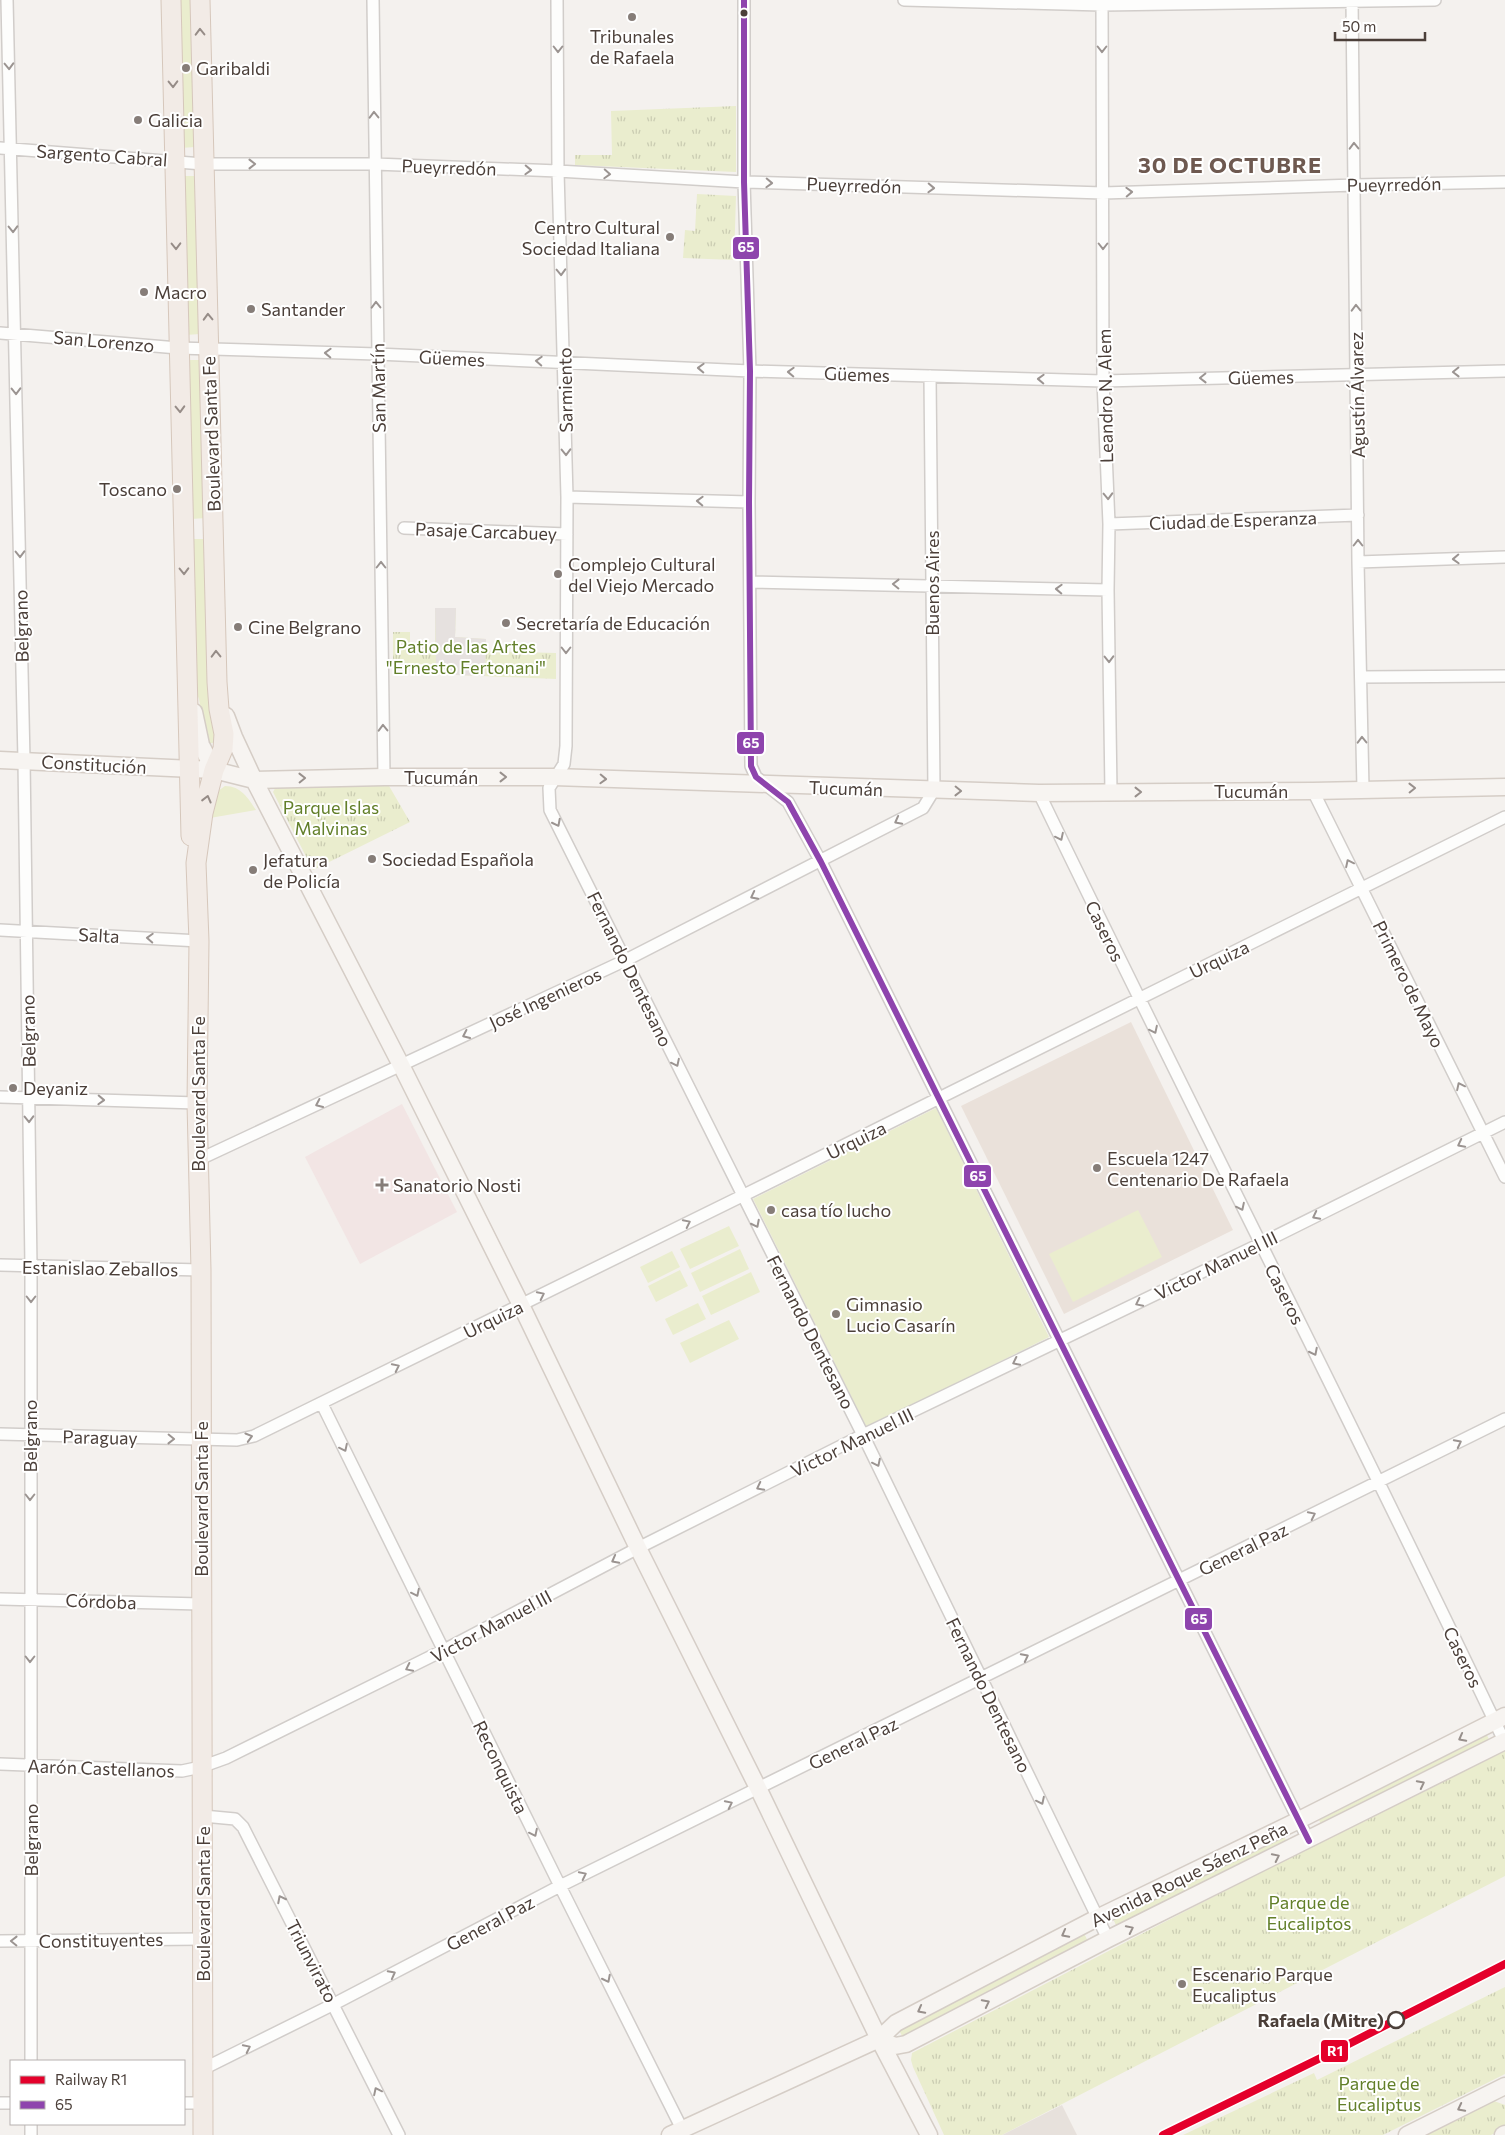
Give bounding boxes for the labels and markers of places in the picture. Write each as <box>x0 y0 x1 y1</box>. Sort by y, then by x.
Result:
unlabelled marker <box>739 8 749 18</box>
marker: Tribunales de Rafaela <box>626 11 638 23</box>
place label: Tribunales de Rafaela <box>590 25 674 68</box>
place label: Garibaldi <box>196 57 270 79</box>
marker: Garibaldi <box>180 62 192 74</box>
place label: Galicia <box>148 109 203 131</box>
marker: Galicia <box>132 114 144 126</box>
place label: Centro Cultural Sociedad Italiana <box>522 216 660 259</box>
marker: Centro Cultural Sociedad Italiana <box>664 231 676 243</box>
place label: Macro <box>154 281 207 303</box>
marker: Macro <box>138 286 150 298</box>
place label: Santander <box>261 298 345 320</box>
marker: Santander <box>245 303 257 315</box>
place label: Toscano <box>99 478 167 500</box>
marker: Toscano <box>171 483 183 495</box>
place label: Complejo Cultural del Viejo Mercado <box>568 553 716 596</box>
marker: Complejo Cultural del Viejo Mercado <box>552 568 564 580</box>
place label: Secretaría de Educación <box>516 612 710 634</box>
place label: Cine Belgrano <box>248 616 361 638</box>
marker: Secretaría de Educación <box>500 617 512 629</box>
marker: Cine Belgrano <box>232 621 244 633</box>
place label: Sociedad Española <box>382 848 534 870</box>
place label: Jefatura de Policía <box>263 849 340 892</box>
marker: Sociedad Española <box>366 853 378 865</box>
marker: Jefatura de Policía <box>247 864 259 876</box>
place label: Deyaniz <box>23 1077 88 1099</box>
marker: Deyaniz <box>7 1082 19 1094</box>
place label: Escuela 1247 Centenario De Rafaela <box>1107 1147 1289 1190</box>
marker: Escuela 1247 Centenario De Rafaela <box>1091 1162 1103 1174</box>
place label: Sanatorio Nosti <box>393 1174 521 1196</box>
marker: Sanatorio Nosti <box>375 1178 389 1192</box>
place label: casa tío lucho <box>781 1199 891 1221</box>
marker: casa tío lucho <box>765 1204 777 1216</box>
place label: Gimnasio Lucio Casarín <box>846 1293 956 1336</box>
marker: Gimnasio Lucio Casarín <box>830 1308 842 1320</box>
place label: Escenario Parque Eucaliptus <box>1192 1963 1333 2006</box>
marker: Escenario Parque Eucaliptus <box>1176 1978 1188 1990</box>
place label: Rafaela (Mitre) <box>1257 2009 1384 2031</box>
marker: Rafaela (Mitre) <box>1387 2011 1405 2029</box>

